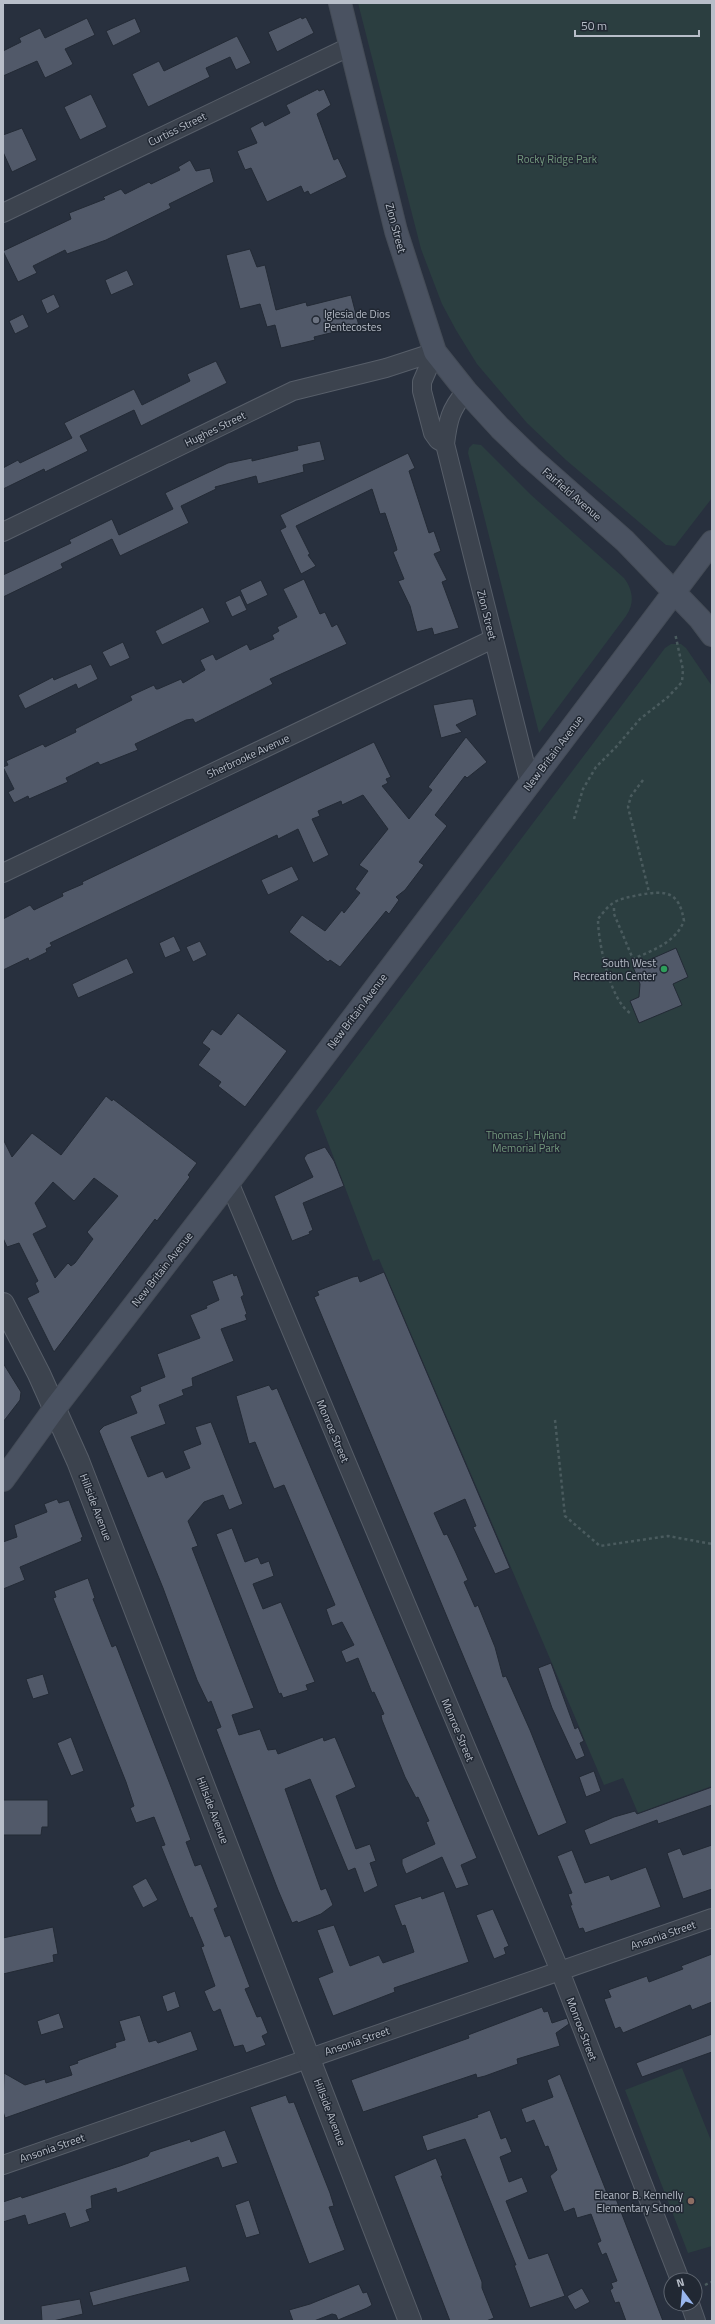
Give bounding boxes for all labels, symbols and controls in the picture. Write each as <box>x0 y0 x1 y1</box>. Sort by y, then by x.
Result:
scale bar <box>575 12 699 38</box>
text: 50 m <box>581 16 607 35</box>
street label: Curtiss Street <box>145 108 209 150</box>
park label: Rocky Ridge Park <box>517 151 598 167</box>
street label: Zion Street <box>382 201 410 255</box>
place label: Iglesia de Dios Pentecostes <box>324 306 390 335</box>
marker: Iglesia de Dios Pentecostes <box>311 315 321 325</box>
street label: Hughes Street <box>182 407 248 451</box>
street label: Fairfield Avenue <box>539 464 605 525</box>
street label: Zion Street <box>473 588 501 642</box>
street label: New Britain Avenue <box>519 711 587 794</box>
street label: Sherbrooke Avenue <box>204 730 292 782</box>
place label: South West Recreation Center <box>573 955 656 984</box>
marker: South West Recreation Center <box>659 964 669 974</box>
street label: New Britain Avenue <box>323 969 391 1052</box>
park label: Thomas J. Hyland Memorial Park <box>486 1127 566 1156</box>
street label: New Britain Avenue <box>128 1228 197 1310</box>
street label: Monroe Street <box>313 1397 353 1465</box>
street label: Hillside Avenue <box>76 1471 116 1543</box>
street label: Monroe Street <box>438 1696 478 1764</box>
street label: Hillside Avenue <box>193 1774 233 1846</box>
street label: Ansonia Street <box>628 1916 698 1954</box>
street label: Monroe Street <box>563 1995 601 2063</box>
street label: Ansonia Street <box>322 2022 392 2060</box>
street label: Hillside Avenue <box>310 2076 350 2148</box>
street label: Ansonia Street <box>17 2129 87 2167</box>
place label: Eleanor B. Kennelly Elementary School <box>594 2187 684 2216</box>
marker: Eleanor B. Kennelly Elementary School <box>686 2196 696 2206</box>
north arrow <box>663 2272 703 2312</box>
text: N <box>674 2274 686 2291</box>

